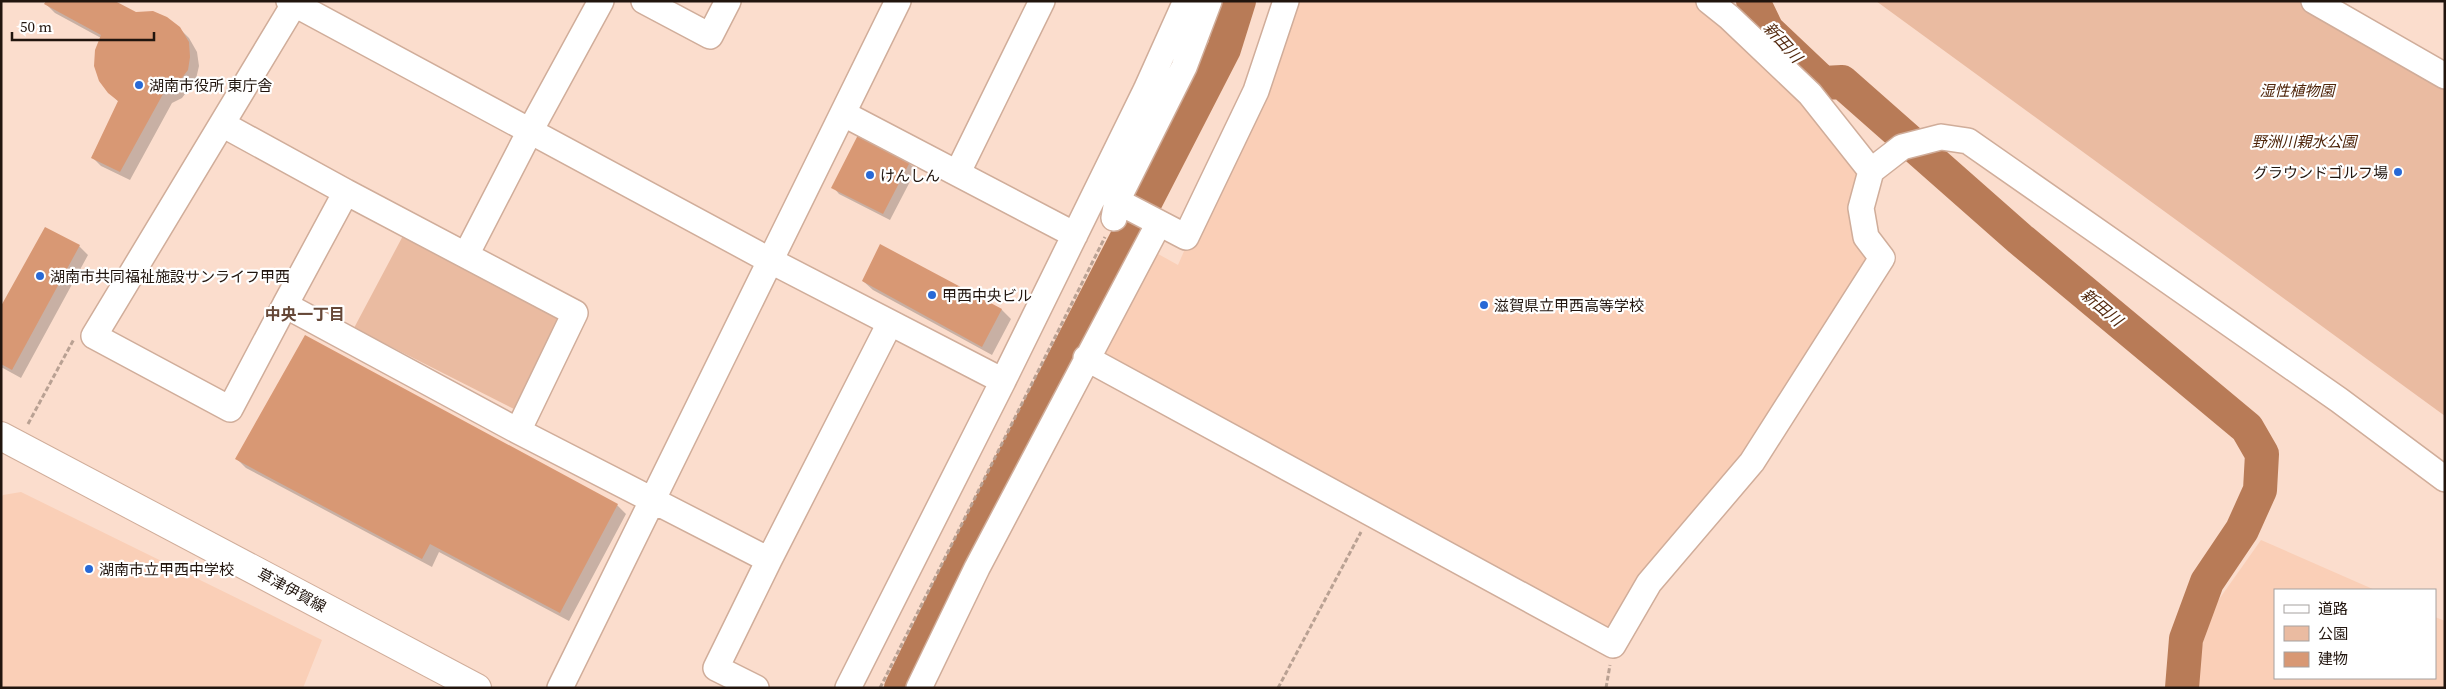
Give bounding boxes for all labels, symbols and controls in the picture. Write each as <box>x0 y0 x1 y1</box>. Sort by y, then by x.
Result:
scale bar <box>12 10 155 42</box>
text: 50 m <box>20 16 52 37</box>
water label: 新田川 <box>1759 17 1809 69</box>
place label: 湖南市役所 東庁舎 <box>149 75 273 96</box>
marker: 湖南市役所 東庁舎 <box>133 79 145 91</box>
park label: 湿性植物園 <box>2259 80 2336 101</box>
park label: 野洲川親水公園 <box>2251 131 2358 152</box>
place label: グラウンドゴルフ場 <box>2253 162 2388 183</box>
place label: けんしん <box>880 165 940 186</box>
marker: グラウンドゴルフ場 <box>2392 166 2404 178</box>
marker: けんしん <box>864 169 876 181</box>
place label: 湖南市共同福祉施設サンライフ甲西 <box>50 266 290 287</box>
marker: 湖南市共同福祉施設サンライフ甲西 <box>34 270 46 282</box>
water label: 新田川 <box>2077 283 2129 332</box>
place label: 甲西中央ビル <box>942 285 1032 306</box>
marker: 甲西中央ビル <box>926 289 938 301</box>
place label: 滋賀県立甲西高等学校 <box>1494 295 1644 316</box>
marker: 滋賀県立甲西高等学校 <box>1478 299 1490 311</box>
district label: 中央一丁目 <box>265 303 345 325</box>
place label: 湖南市立甲西中学校 <box>99 559 234 580</box>
marker: 湖南市立甲西中学校 <box>83 563 95 575</box>
street label: 草津伊賀線 <box>254 563 330 617</box>
legend <box>2274 589 2436 679</box>
text: 道路 <box>2318 598 2348 619</box>
text: 公園 <box>2318 623 2348 644</box>
text: 建物 <box>2318 648 2348 669</box>

